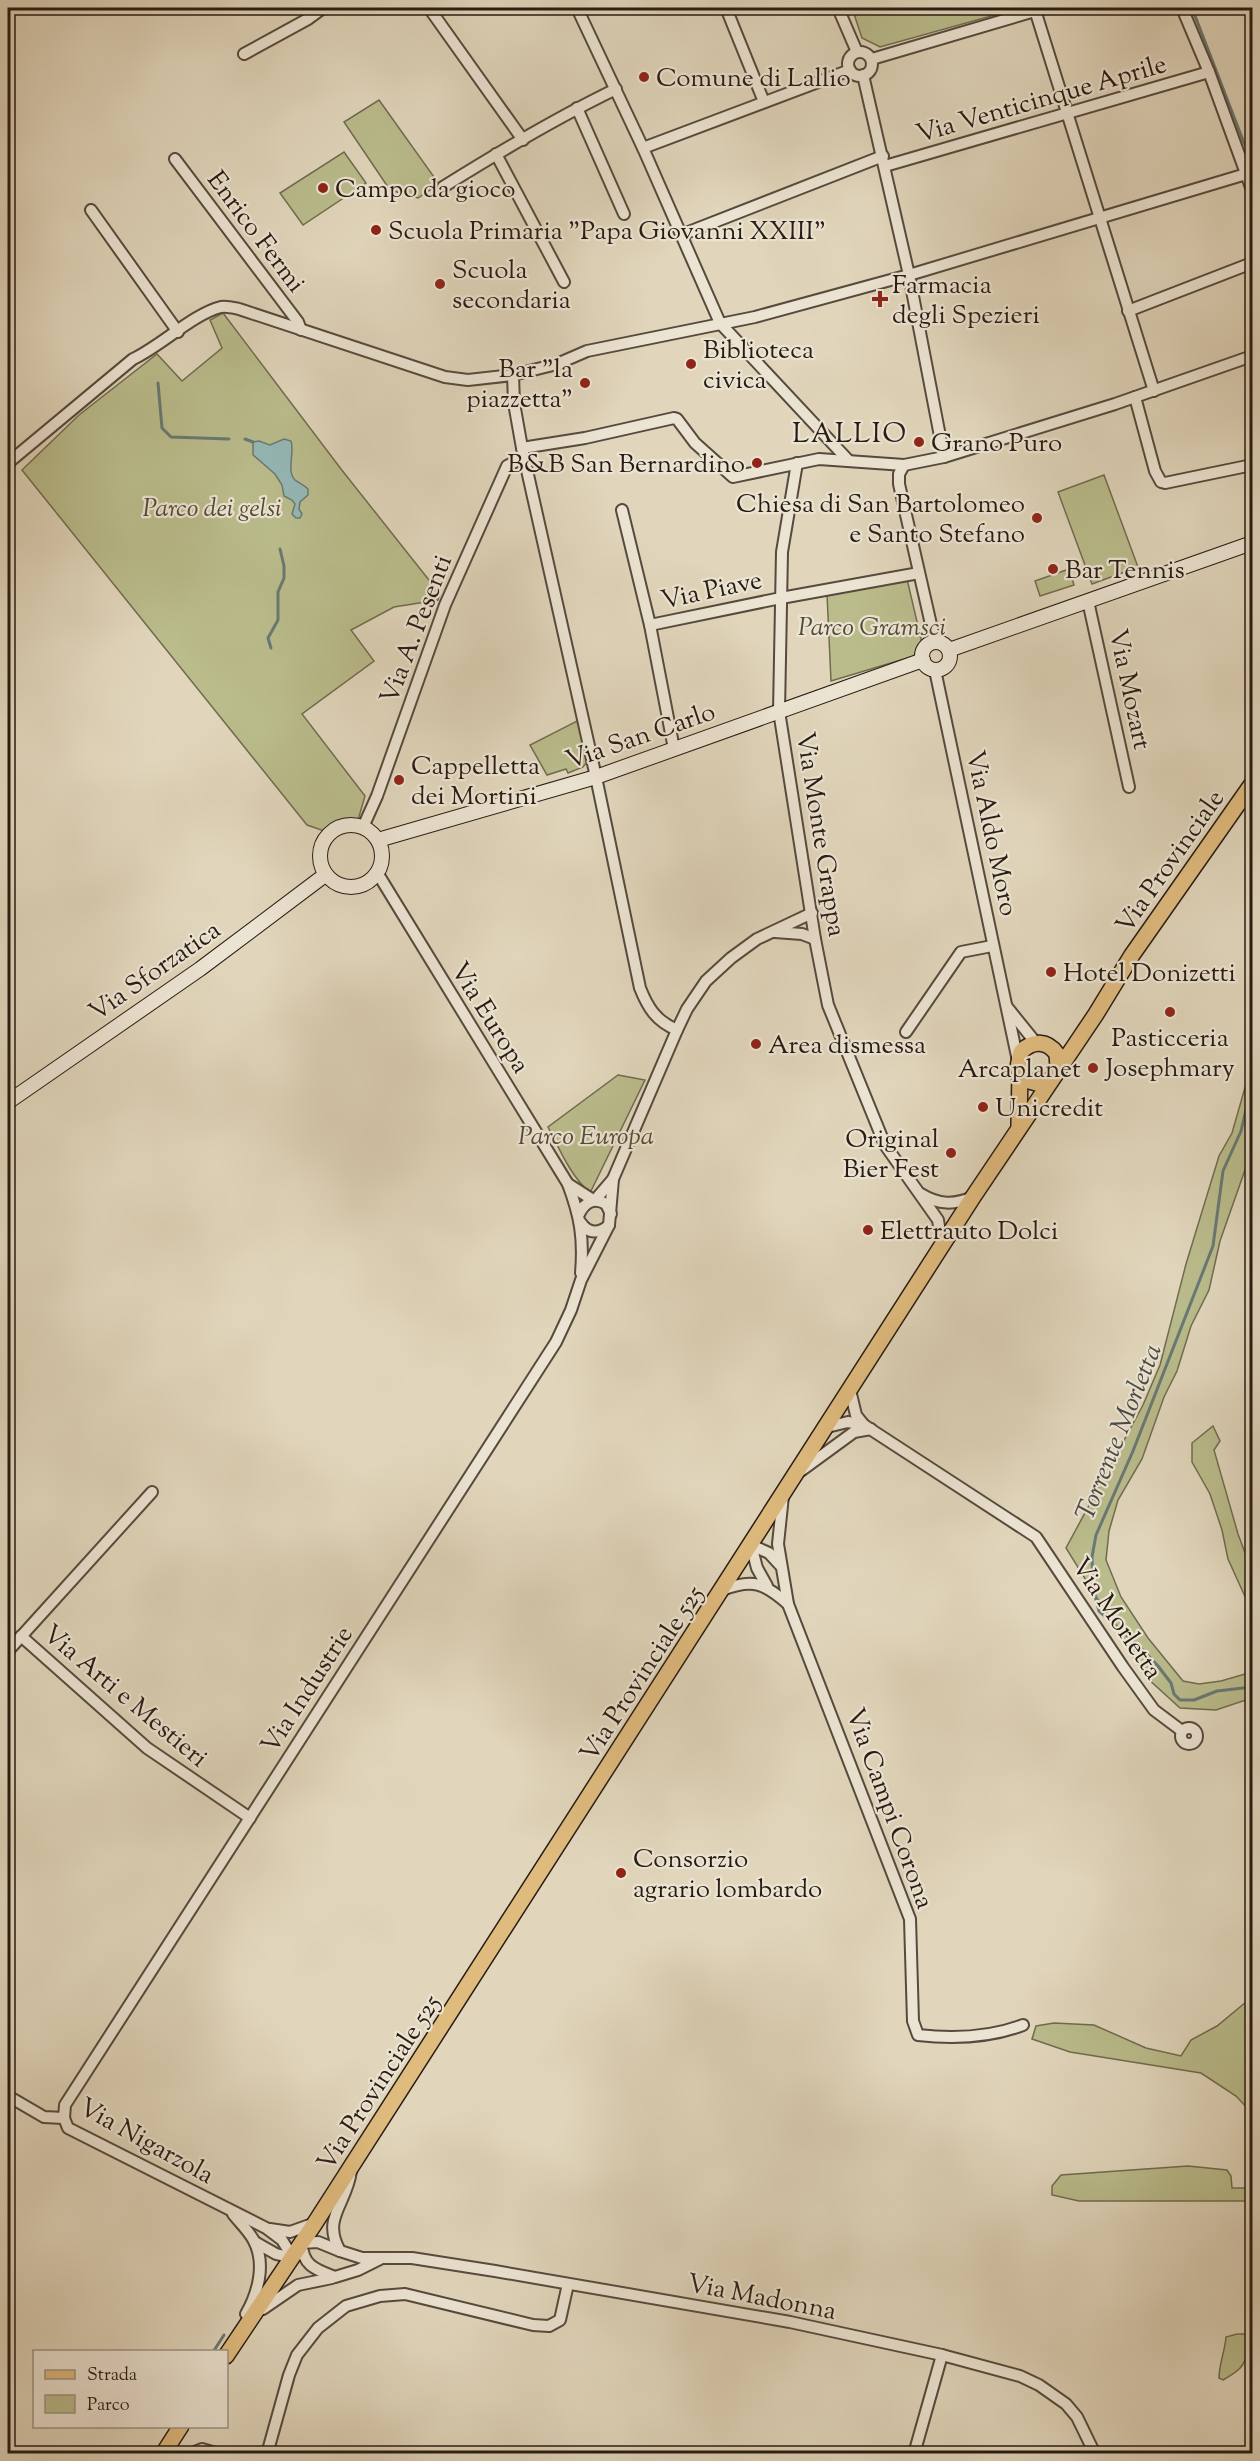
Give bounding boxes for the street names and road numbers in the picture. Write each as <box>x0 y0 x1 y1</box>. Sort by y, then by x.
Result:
street label: Via Venticinque Aprile <box>912 47 1171 154</box>
street label: Enrico Fermi <box>197 164 313 301</box>
street label: Via A. Pesenti <box>372 550 463 710</box>
street label: Via Piave <box>657 563 766 620</box>
street label: Via Mozart <box>1098 626 1159 753</box>
street label: Via San Carlo <box>561 695 720 780</box>
street label: Via Monte Grappa <box>785 729 854 940</box>
street label: Via Aldo Moro <box>955 747 1026 920</box>
street label: Via Provinciale <box>1108 783 1234 942</box>
street label: Via Sforzatica <box>82 913 229 1031</box>
street label: Via Europa <box>440 955 538 1081</box>
street label: Via Morletta <box>1061 1551 1171 1688</box>
street label: Via Provinciale 525 <box>572 1579 714 1770</box>
street label: Via Arti e Mestieri <box>34 1617 215 1777</box>
street label: Via Industrie <box>253 1619 363 1762</box>
street label: Via Campi Corona <box>835 1703 942 1914</box>
street label: Via Provinciale 525 <box>309 1988 451 2179</box>
street label: Via Nigarzola <box>71 2090 220 2195</box>
street label: Via Madonna <box>684 2266 839 2331</box>

